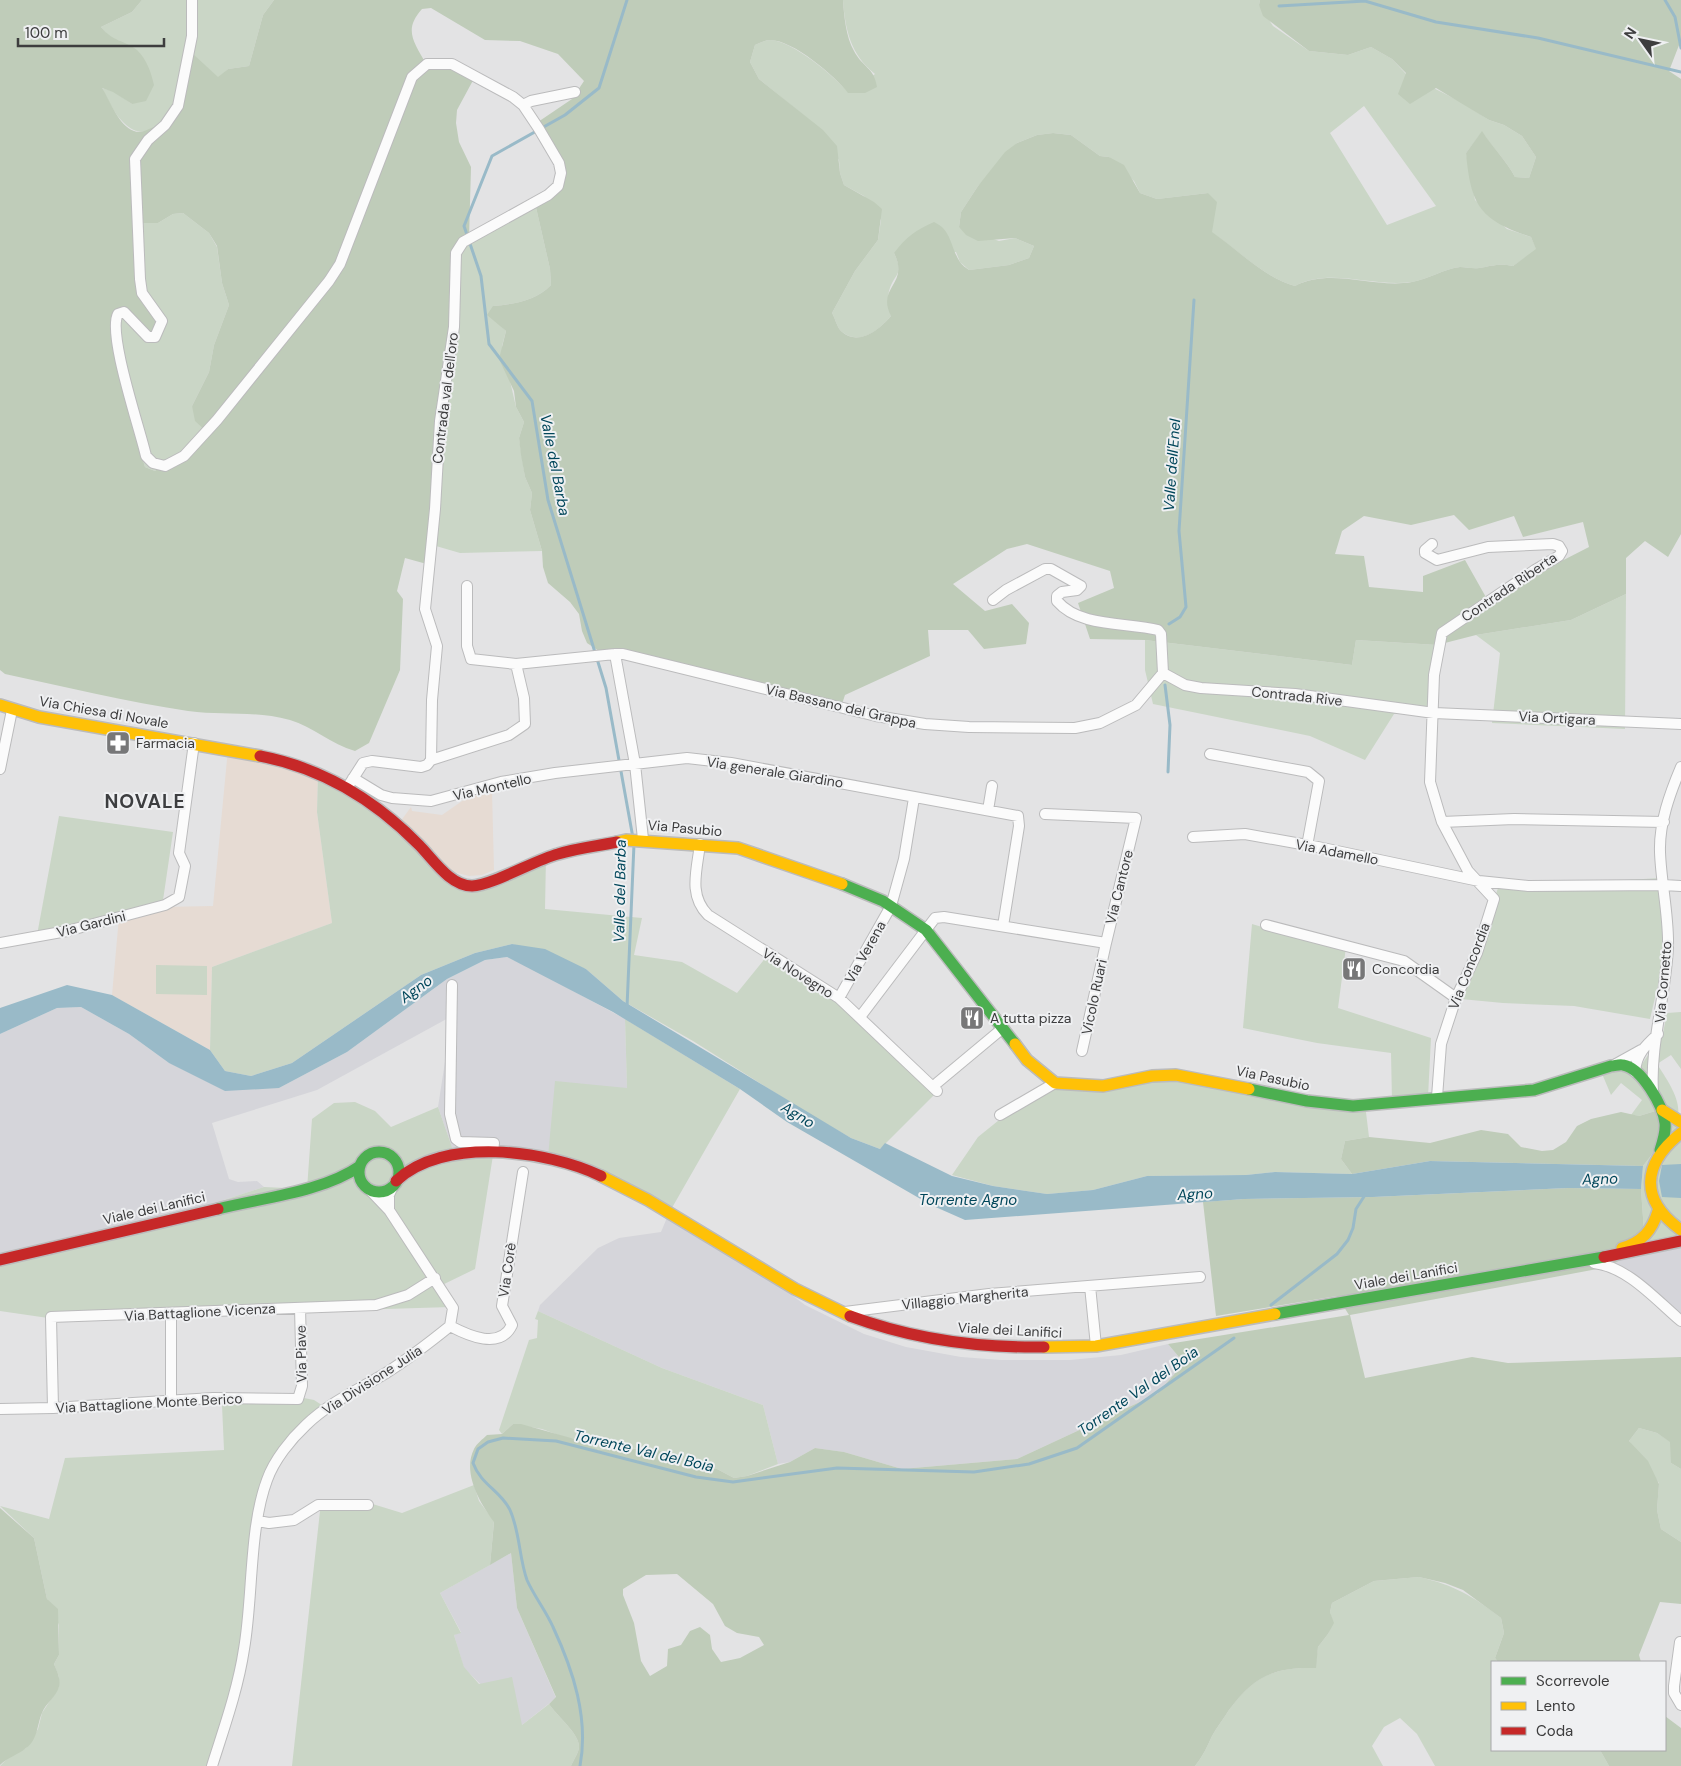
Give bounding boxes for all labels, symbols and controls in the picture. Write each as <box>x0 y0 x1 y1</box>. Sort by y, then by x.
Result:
scale bar <box>18 15 164 47</box>
north arrow <box>1616 15 1666 65</box>
text: 100 m <box>25 23 68 43</box>
text: N <box>1620 24 1640 42</box>
street label: Contrada val dell'oro <box>428 331 462 465</box>
water label: Valle del Barba <box>535 412 575 518</box>
water label: Valle dell'Enel <box>1159 417 1185 512</box>
street label: Contrada Riberta <box>1458 548 1560 626</box>
street label: Via Bassano del Grappa <box>764 680 918 732</box>
street label: Contrada Rive <box>1251 682 1343 710</box>
street label: Via Chiesa di Novale <box>38 692 170 732</box>
street label: Via Ortigara <box>1518 707 1596 729</box>
pharmacy icon: Farmacia <box>105 730 131 756</box>
place label: Farmacia <box>136 734 195 752</box>
street label: Via generale Giardino <box>705 752 845 792</box>
street label: Via Montello <box>451 769 533 805</box>
district label: NOVALE <box>104 789 186 814</box>
street label: Via Pasubio <box>647 816 723 840</box>
street label: Via Adamello <box>1294 835 1380 869</box>
water label: Valle del Barba <box>609 839 631 943</box>
street label: Via Cantore <box>1101 848 1137 926</box>
street label: Via Gardini <box>54 907 128 941</box>
street label: Via Verena <box>840 917 890 987</box>
street label: Via Concordia <box>1444 920 1494 1012</box>
street label: Via Cornetto <box>1650 940 1676 1024</box>
street label: Via Novegno <box>759 944 837 1002</box>
restaurant icon: Concordia <box>1341 956 1367 982</box>
street label: Vicolo Ruari <box>1077 958 1111 1036</box>
place label: Concordia <box>1372 960 1439 978</box>
water label: Agno <box>395 970 436 1008</box>
restaurant icon: A tutta pizza <box>959 1005 985 1031</box>
place label: A tutta pizza <box>990 1009 1071 1027</box>
street label: Via Pasubio <box>1234 1061 1312 1095</box>
water label: Agno <box>777 1097 819 1133</box>
water label: Agno <box>1581 1168 1618 1190</box>
water label: Agno <box>1176 1183 1213 1205</box>
street label: Viale dei Lanifici <box>101 1187 207 1229</box>
water label: Torrente Agno <box>919 1190 1017 1210</box>
street label: Via Corè <box>494 1241 520 1299</box>
street label: Viale dei Lanifici <box>1353 1258 1459 1294</box>
street label: Villaggio Margherita <box>901 1282 1029 1314</box>
street label: Via Battaglione Vicenza <box>124 1299 276 1325</box>
street label: Viale dei Lanifici <box>957 1318 1063 1342</box>
street label: Via Piave <box>291 1325 311 1383</box>
street label: Via Divisione Julia <box>319 1341 425 1419</box>
water label: Torrente Val del Boia <box>1074 1342 1202 1440</box>
street label: Via Battaglione Monte Berico <box>55 1389 243 1417</box>
water label: Torrente Val del Boia <box>572 1425 716 1477</box>
legend <box>1491 1661 1666 1751</box>
text: Scorrevole <box>1536 1671 1610 1691</box>
text: Lento <box>1536 1696 1575 1716</box>
text: Coda <box>1536 1721 1573 1741</box>

